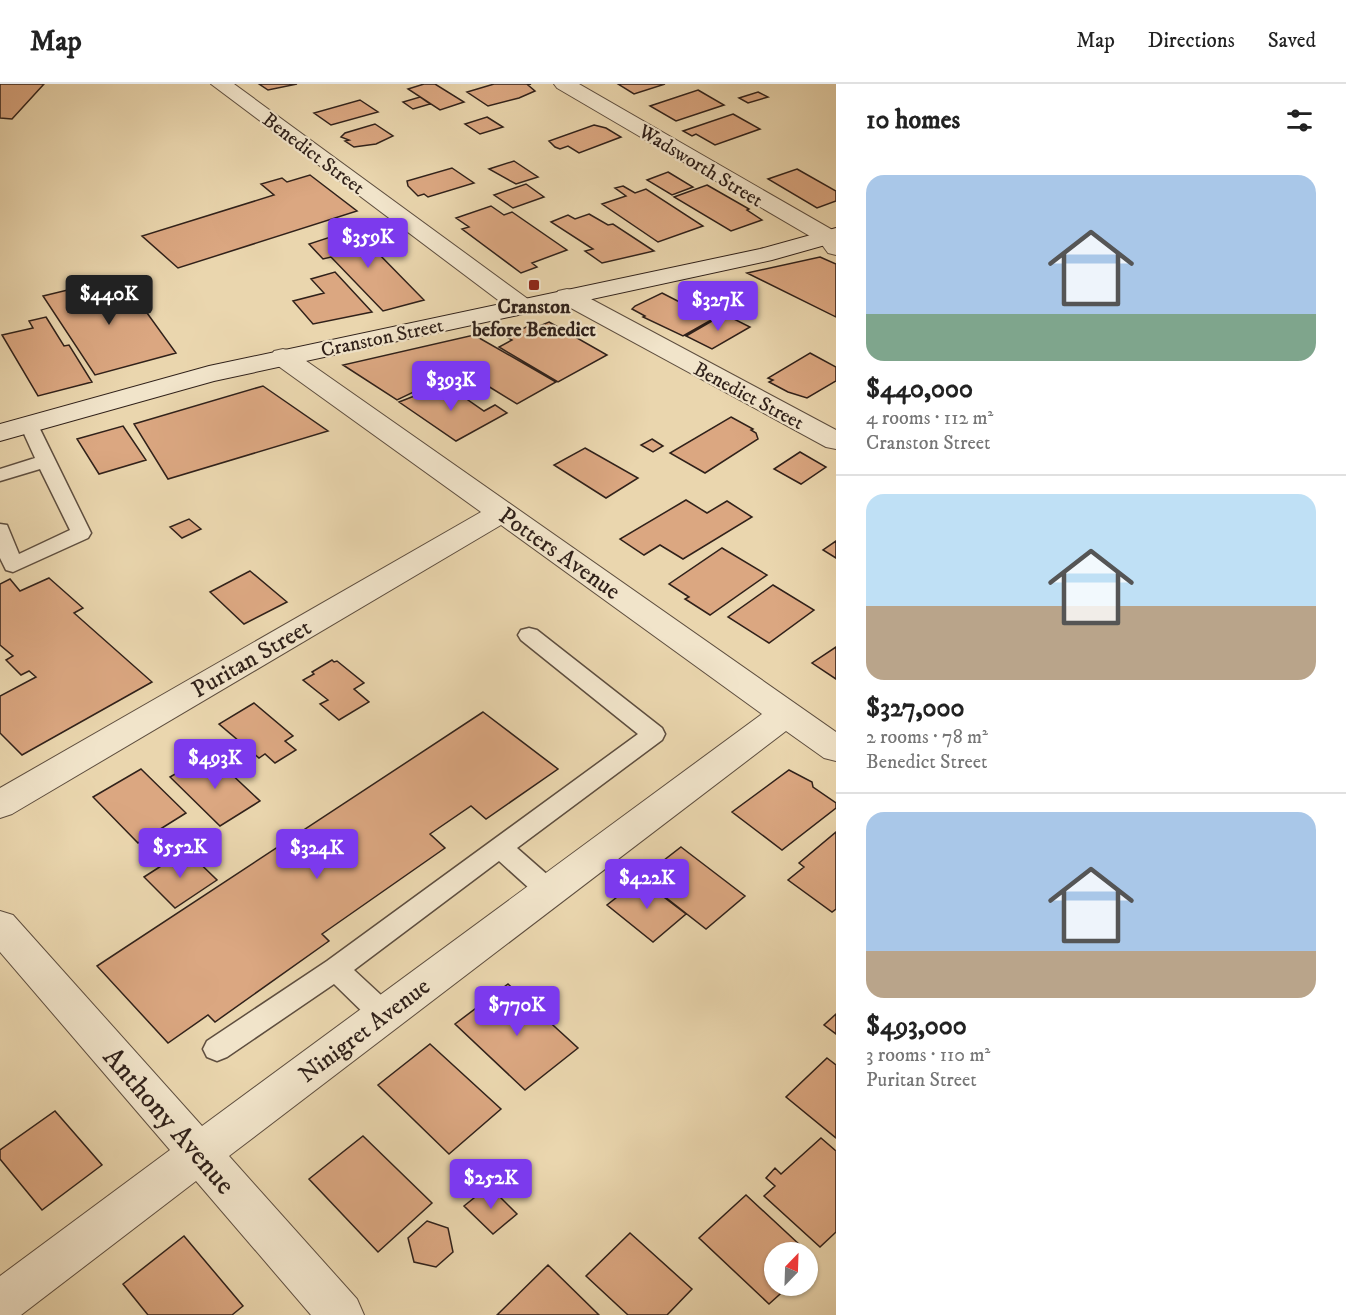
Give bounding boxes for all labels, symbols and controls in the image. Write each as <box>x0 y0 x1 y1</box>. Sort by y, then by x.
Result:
text: Map <box>30 24 82 59</box>
text: Map <box>1076 28 1115 54</box>
text: Directions <box>1148 28 1235 54</box>
text: Saved <box>1268 28 1316 54</box>
text: 10 homes <box>866 104 960 137</box>
icon: filters <box>1283 104 1316 137</box>
street label: Benedict Street <box>257 108 369 201</box>
street label: Wadsworth Street <box>633 119 767 213</box>
icon: home <box>1037 214 1145 322</box>
pin: $359K <box>326 218 410 269</box>
text: $359K <box>342 225 394 250</box>
pin: $440K <box>67 275 151 326</box>
marker: Cranston before Benedict <box>527 278 541 292</box>
pin: $327K <box>676 281 760 332</box>
text: $440K <box>80 282 138 307</box>
text: $327K <box>692 288 744 313</box>
place label: Cranston before Benedict <box>471 295 596 343</box>
street label: Cranston Street <box>319 313 446 364</box>
street label: Benedict Street <box>689 357 808 436</box>
pin: $393K <box>409 361 493 412</box>
text: $393K <box>426 368 476 393</box>
text: $440,000 <box>866 373 973 406</box>
text: 4 rooms · 112 m² <box>866 406 994 431</box>
text: Cranston Street <box>866 431 990 456</box>
street label: Potters Avenue <box>493 501 626 607</box>
icon: home <box>1037 533 1145 641</box>
street label: Puritan Street <box>186 613 317 705</box>
text: $327,000 <box>866 692 965 725</box>
text: 2 rooms · 78 m² <box>866 725 988 750</box>
pin: $493K <box>173 739 257 790</box>
text: $493K <box>188 746 242 771</box>
text: Benedict Street <box>866 750 987 775</box>
pin: $552K <box>138 828 222 879</box>
pin: $324K <box>275 829 359 880</box>
text: $552K <box>153 835 207 860</box>
text: $324K <box>290 836 344 861</box>
icon: home <box>1037 851 1145 959</box>
pin: $422K <box>605 859 689 910</box>
text: $422K <box>619 866 675 891</box>
street label: Ninigret Avenue <box>293 972 436 1090</box>
pin: $770K <box>475 986 559 1037</box>
text: $770K <box>489 993 545 1018</box>
text: $493,000 <box>866 1010 967 1043</box>
street label: Anthony Avenue <box>95 1040 242 1202</box>
text: 3 rooms · 110 m² <box>866 1043 990 1068</box>
text: Puritan Street <box>866 1068 977 1093</box>
pin: $252K <box>449 1159 533 1210</box>
text: $252K <box>464 1166 518 1191</box>
north arrow <box>764 1242 818 1296</box>
map controls <box>764 1242 818 1296</box>

